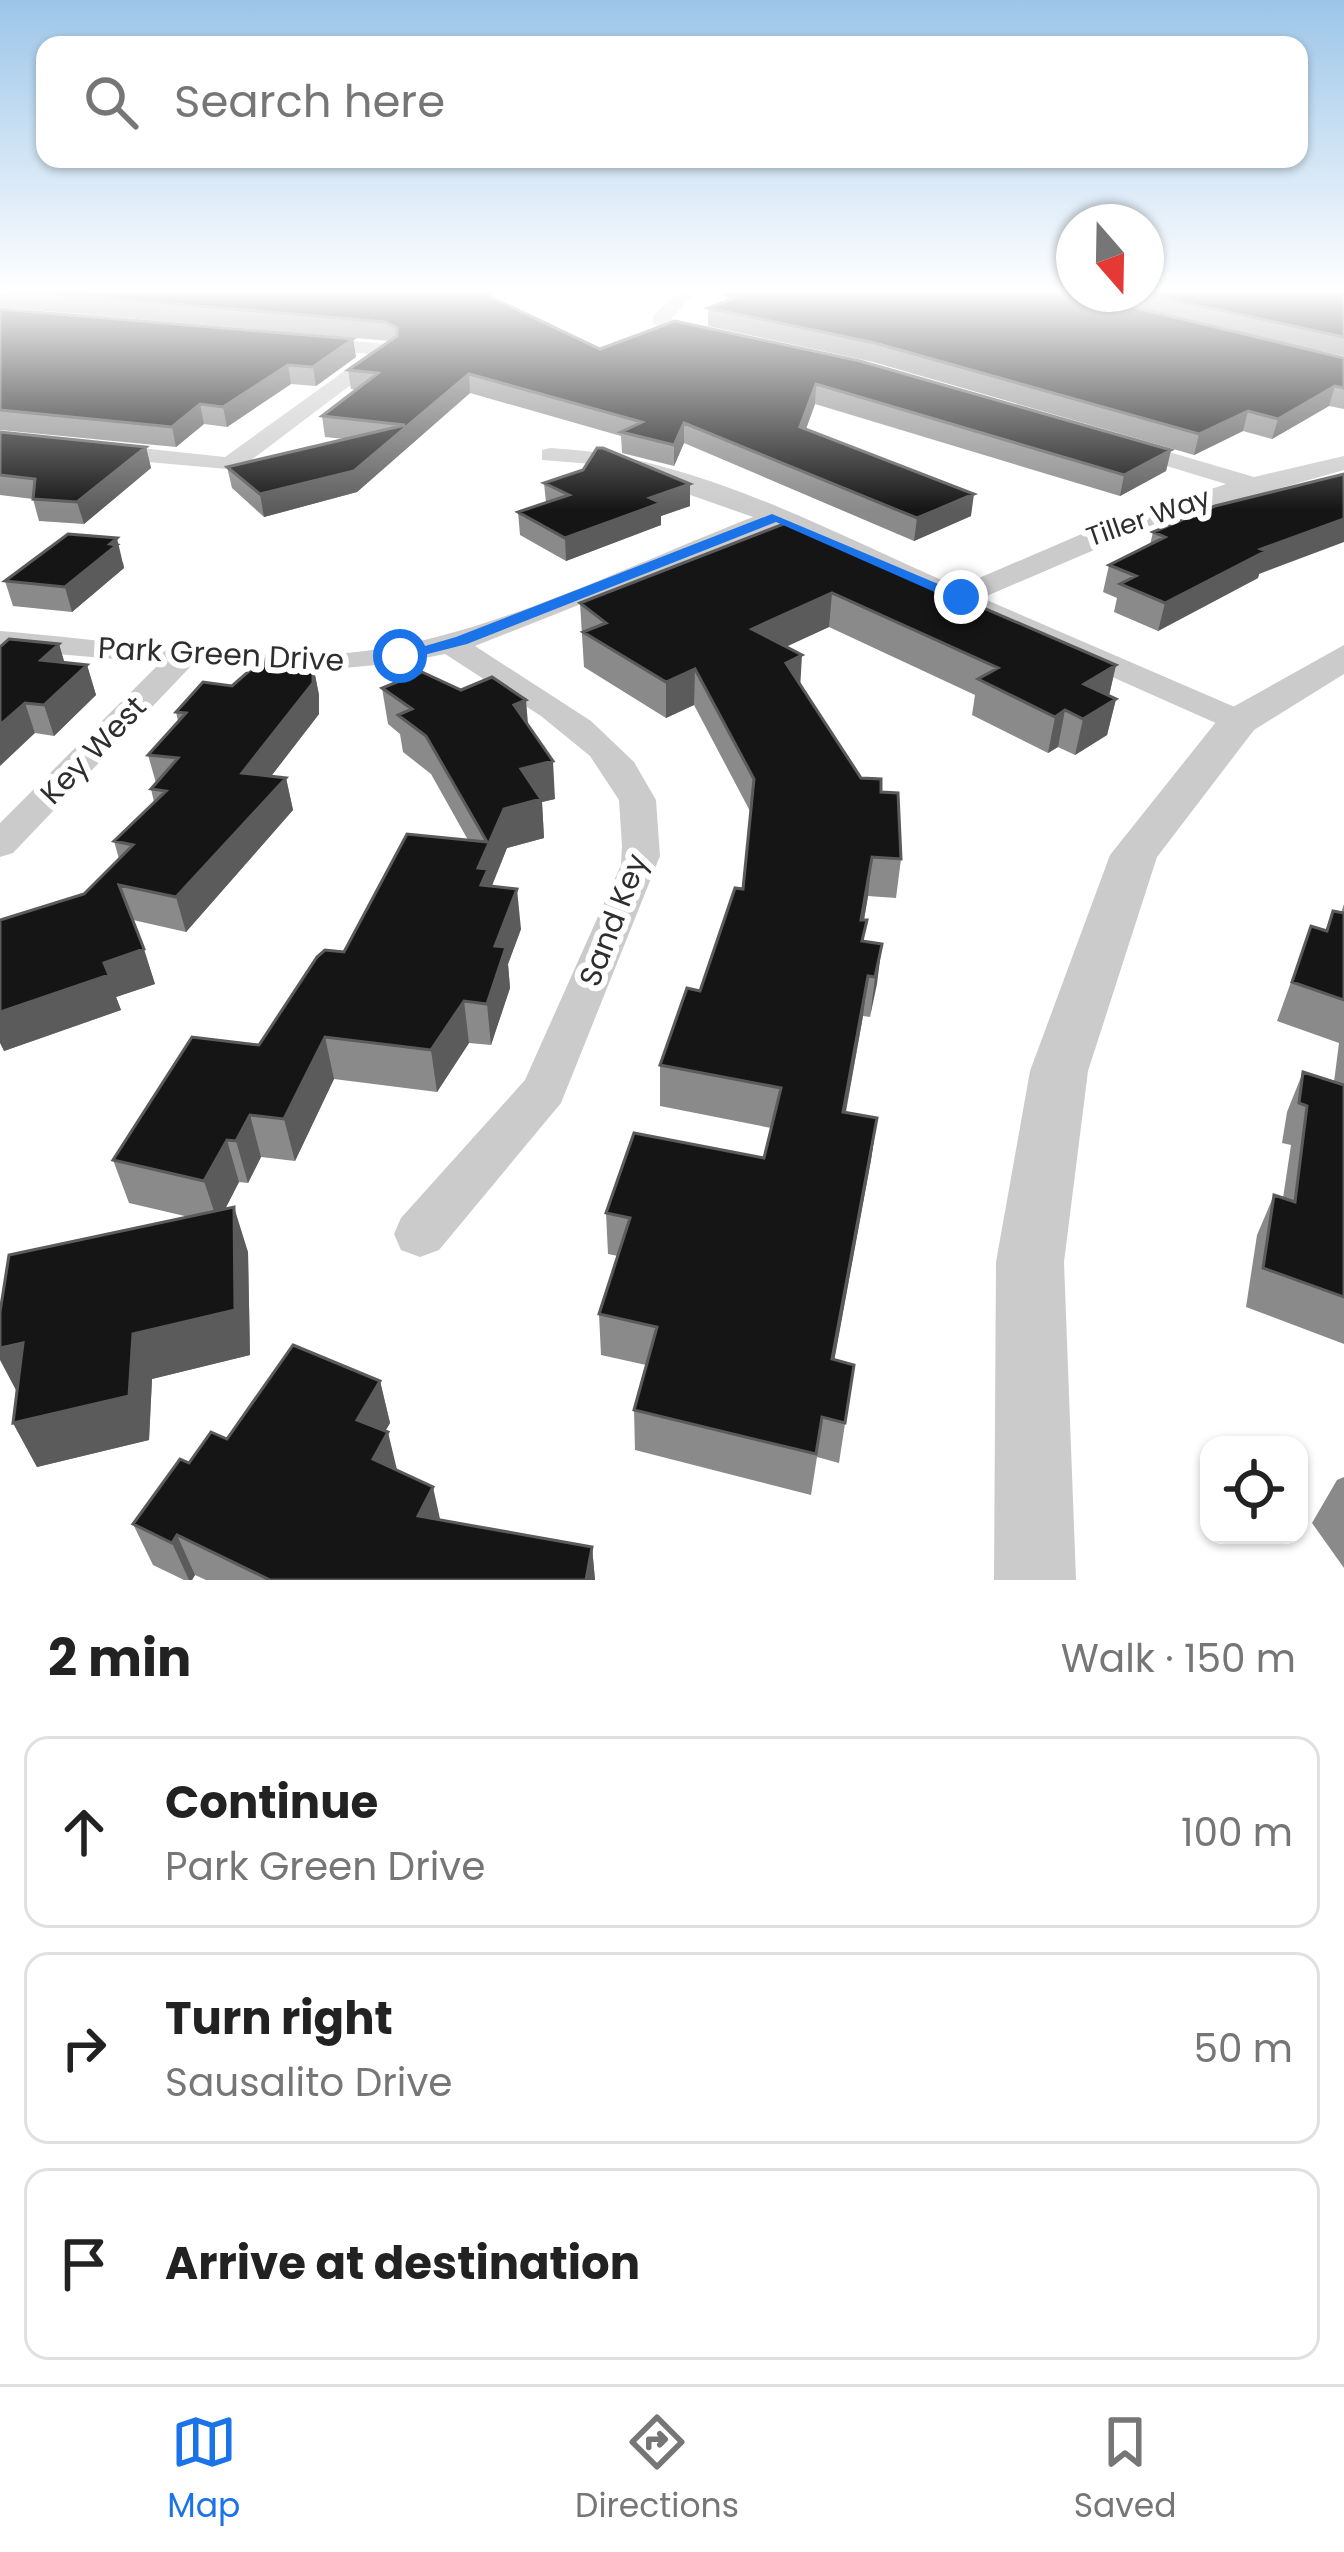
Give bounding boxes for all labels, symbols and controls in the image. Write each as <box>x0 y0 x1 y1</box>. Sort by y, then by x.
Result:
search box <box>36 36 1308 168</box>
icon: search <box>78 69 144 135</box>
text: Search here <box>174 70 445 133</box>
north arrow <box>1056 204 1164 312</box>
street label: Tiller Way <box>1081 479 1215 555</box>
route end <box>934 570 988 624</box>
street label: Park Green Drive <box>97 626 345 682</box>
route start <box>373 629 427 683</box>
street label: Key West <box>30 686 156 814</box>
street label: Sand Key <box>568 847 658 993</box>
map controls <box>1200 1436 1308 1544</box>
button: locate <box>1200 1436 1308 1544</box>
text: 2 min <box>48 1622 191 1694</box>
text: Walk · 150 m <box>1061 1631 1296 1686</box>
text: Continue <box>165 1771 378 1834</box>
icon: ahead <box>51 1799 117 1865</box>
text: 100 m <box>1181 1805 1293 1860</box>
text: Park Green Drive <box>165 1839 485 1894</box>
text: Turn right <box>165 1987 393 2050</box>
icon: right <box>51 2015 117 2081</box>
text: 50 m <box>1193 2021 1293 2076</box>
text: Sausalito Drive <box>165 2055 452 2110</box>
icon: arrive <box>51 2231 117 2297</box>
text: Arrive at destination <box>165 2232 640 2295</box>
tab: Map <box>167 2409 240 2531</box>
tab: Directions <box>575 2409 739 2531</box>
tab: Saved <box>1074 2409 1177 2531</box>

